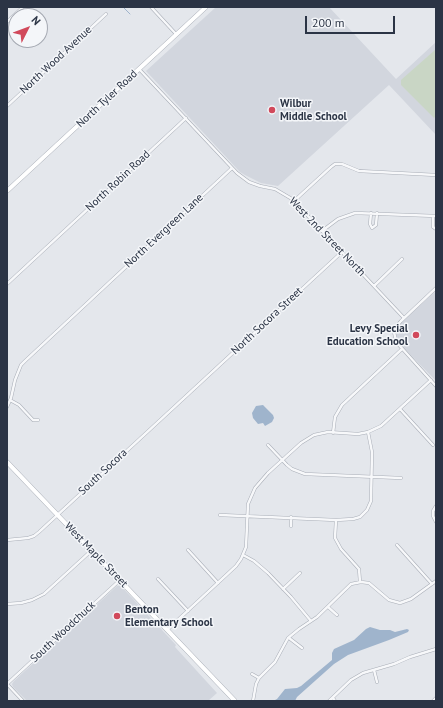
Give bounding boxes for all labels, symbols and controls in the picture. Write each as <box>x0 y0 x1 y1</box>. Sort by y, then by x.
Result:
north arrow <box>8 8 48 48</box>
scale bar <box>307 8 397 34</box>
text: N <box>29 13 44 28</box>
text: 200 m <box>312 15 345 30</box>
street label: North Wood Avenue <box>17 23 95 97</box>
street label: North Tyler Road <box>74 67 140 131</box>
place label: Wilbur Middle School <box>280 97 347 123</box>
marker: Wilbur Middle School <box>267 105 277 115</box>
street label: North Robin Road <box>83 148 153 214</box>
street label: North Evergreen Lane <box>122 191 206 271</box>
street label: West 2nd Street North <box>286 195 368 279</box>
street label: North Socora Street <box>229 285 305 357</box>
place label: Levy Special Education School <box>327 322 408 348</box>
marker: Levy Special Education School <box>411 330 421 340</box>
street label: South Socora <box>76 446 130 498</box>
street label: West Maple Street <box>62 520 130 590</box>
street label: South Woodchuck <box>28 599 98 665</box>
place label: Benton Elementary School <box>125 603 213 629</box>
marker: Benton Elementary School <box>112 611 122 621</box>

